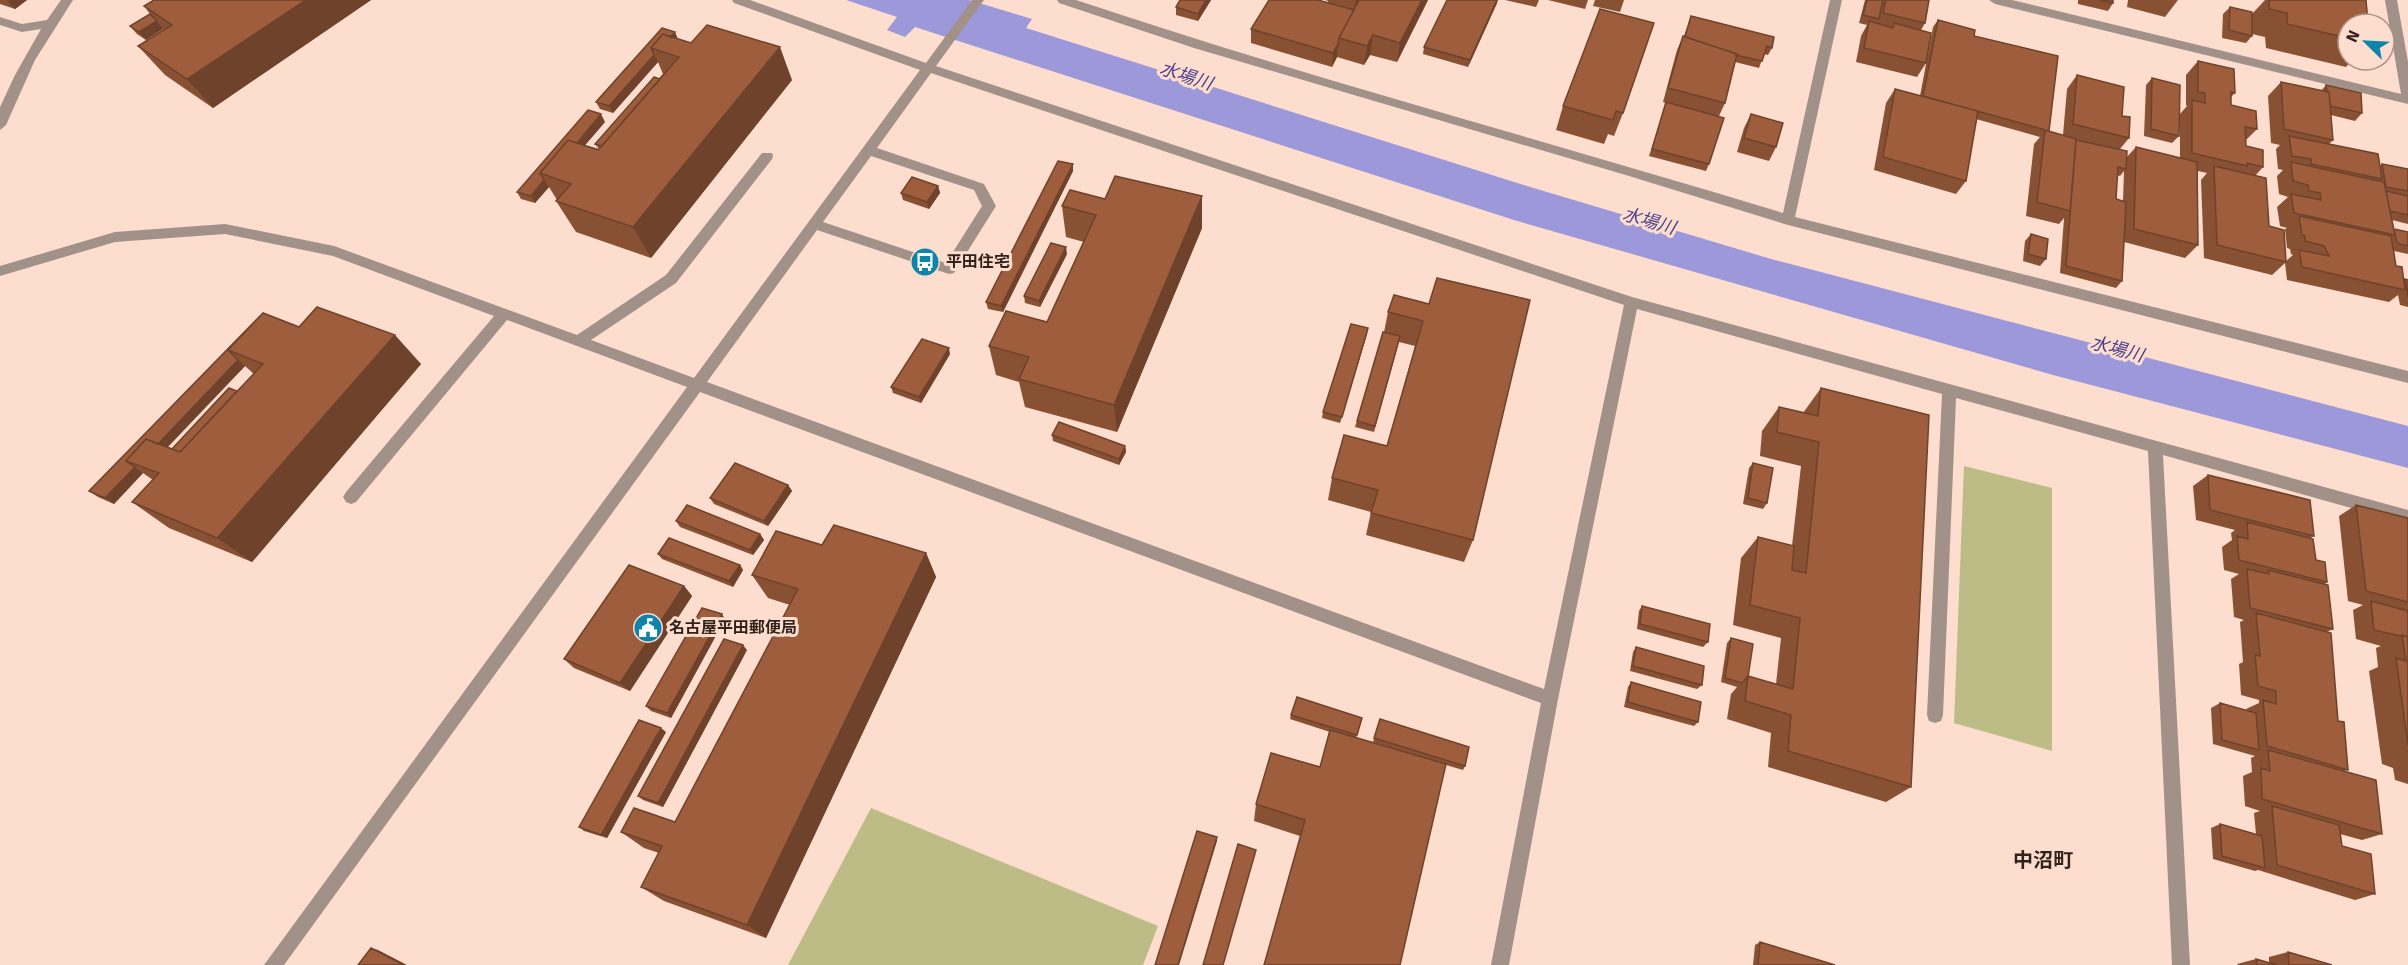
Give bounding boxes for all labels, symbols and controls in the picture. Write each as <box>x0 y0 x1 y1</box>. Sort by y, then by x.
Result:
north arrow <box>2336 12 2396 72</box>
text: N <box>2342 27 2365 45</box>
water label: 水場川 <box>1157 57 1217 95</box>
water label: 水場川 <box>1620 203 1680 240</box>
bus stop icon: 平田住宅 <box>909 246 941 278</box>
place label: 平田住宅 <box>946 252 1010 272</box>
water label: 水場川 <box>2088 331 2148 367</box>
public building icon: 名古屋平田郵便局 <box>632 612 664 644</box>
place label: 名古屋平田郵便局 <box>669 618 797 638</box>
district label: 中沼町 <box>2013 848 2073 873</box>

